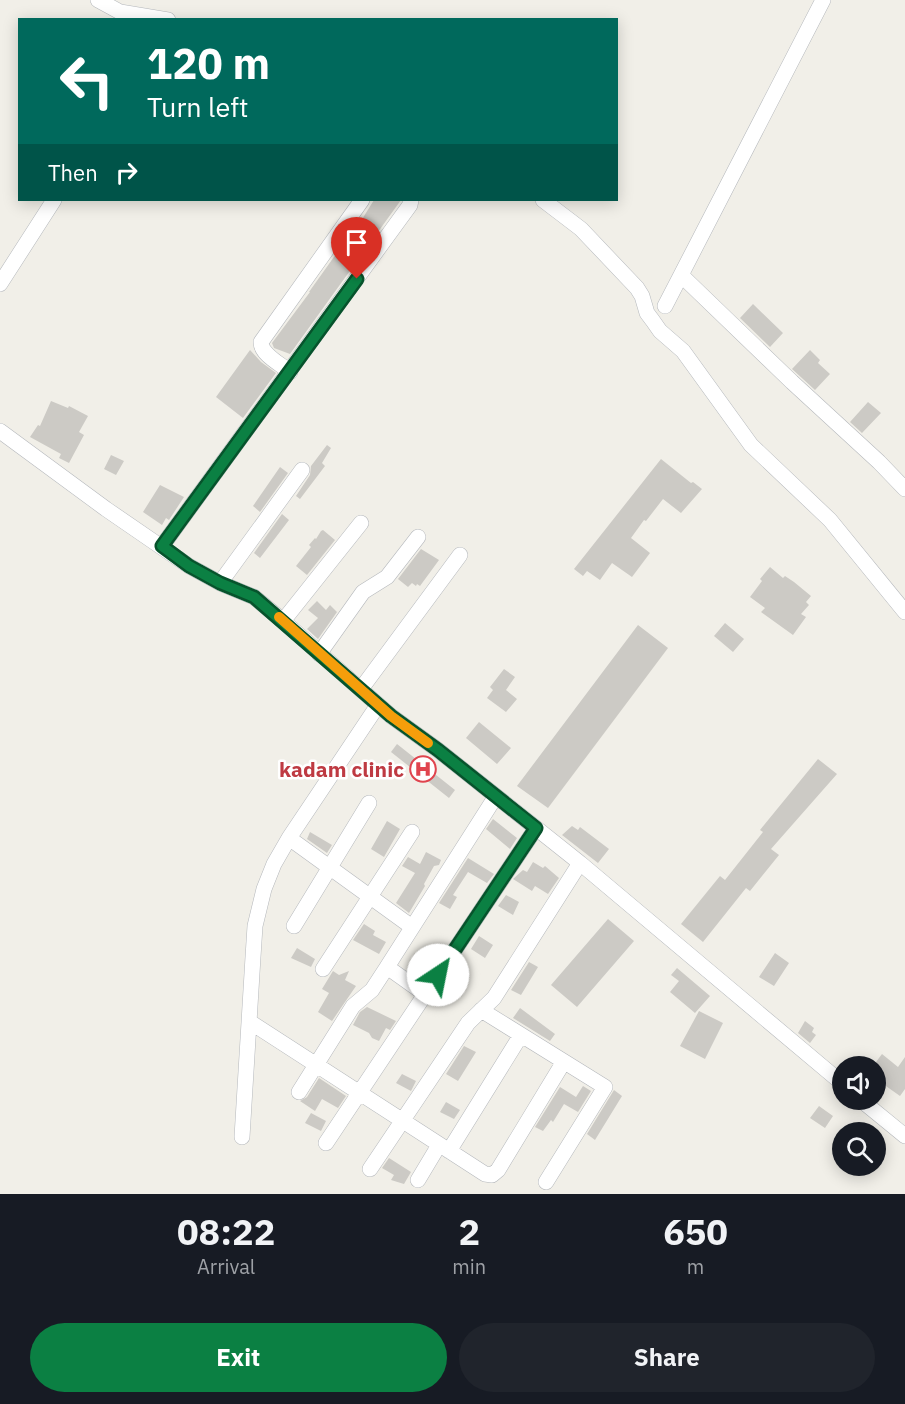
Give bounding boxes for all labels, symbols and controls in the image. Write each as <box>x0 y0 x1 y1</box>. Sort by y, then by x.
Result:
text: 120 m <box>147 36 270 91</box>
icon: left <box>48 42 126 120</box>
text: Turn left <box>147 89 248 124</box>
icon: right <box>110 156 143 189</box>
text: Then <box>48 158 98 187</box>
pin <box>331 217 382 279</box>
icon: arrive <box>340 226 373 259</box>
hospital icon: kadam clinic <box>408 754 438 784</box>
place label: kadam clinic <box>279 755 404 783</box>
position arrow <box>406 943 470 1007</box>
map controls <box>832 1056 886 1176</box>
button: sound <box>832 1056 886 1110</box>
button: search <box>832 1122 886 1176</box>
text: 08:22 <box>177 1208 275 1255</box>
text: 2 <box>458 1208 480 1255</box>
text: 650 <box>663 1208 728 1255</box>
text: Arrival <box>197 1253 255 1280</box>
text: min <box>452 1253 486 1280</box>
text: m <box>687 1253 704 1280</box>
button: Exit <box>30 1323 447 1392</box>
button: Share <box>459 1323 875 1392</box>

